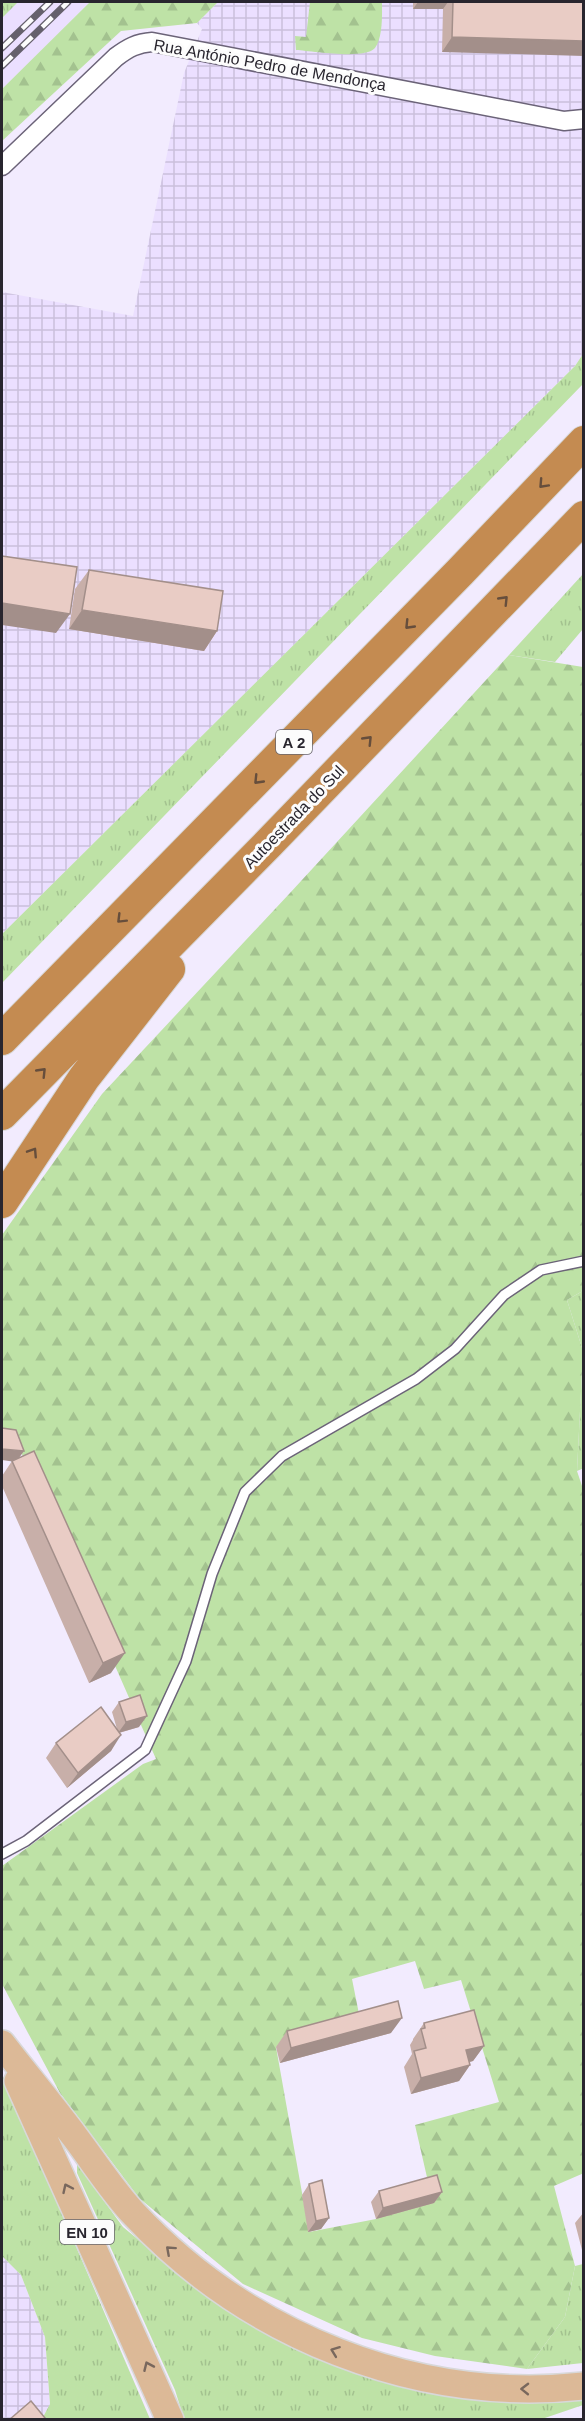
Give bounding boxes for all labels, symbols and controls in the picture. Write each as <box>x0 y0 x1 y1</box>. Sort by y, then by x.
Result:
street label: Rua António Pedro de Mendonça <box>152 36 388 94</box>
one-way arrow <box>540 477 551 488</box>
one-way arrow <box>497 596 508 607</box>
one-way arrow <box>405 618 416 629</box>
road number: A 2 <box>276 730 312 754</box>
one-way arrow <box>361 737 372 748</box>
street label: Autoestrada do Sul <box>241 762 347 872</box>
one-way arrow <box>254 772 265 783</box>
one-way arrow <box>117 911 128 922</box>
one-way arrow <box>35 1069 46 1080</box>
one-way arrow <box>26 1148 37 1159</box>
one-way arrow <box>63 2183 75 2194</box>
road number: EN 10 <box>60 2220 114 2244</box>
one-way arrow <box>166 2246 177 2257</box>
one-way arrow <box>330 2346 341 2358</box>
one-way arrow <box>143 2361 155 2372</box>
one-way arrow <box>521 2382 530 2395</box>

